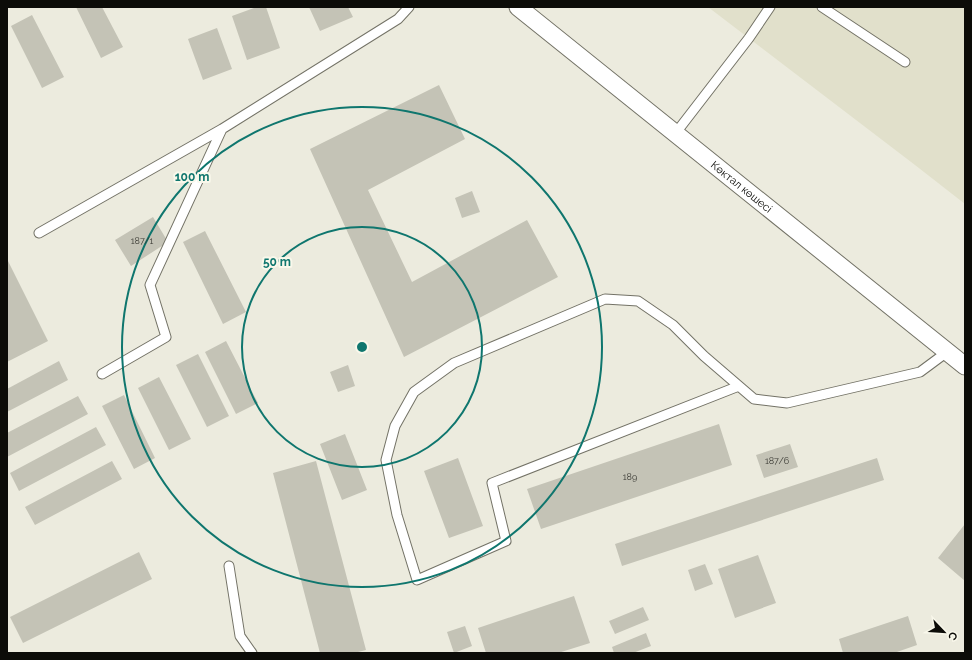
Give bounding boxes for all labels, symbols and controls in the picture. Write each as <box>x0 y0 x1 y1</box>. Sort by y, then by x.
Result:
street label: Көктал көшесі <box>708 158 775 215</box>
text: 100 m <box>175 170 209 184</box>
house number: 187/1 <box>131 236 153 246</box>
text: 50 m <box>263 255 291 269</box>
centre of rings <box>355 340 369 354</box>
house number: 187/6 <box>765 456 790 466</box>
house number: 189 <box>623 472 637 482</box>
north arrow <box>924 612 964 652</box>
text: С <box>945 630 960 643</box>

